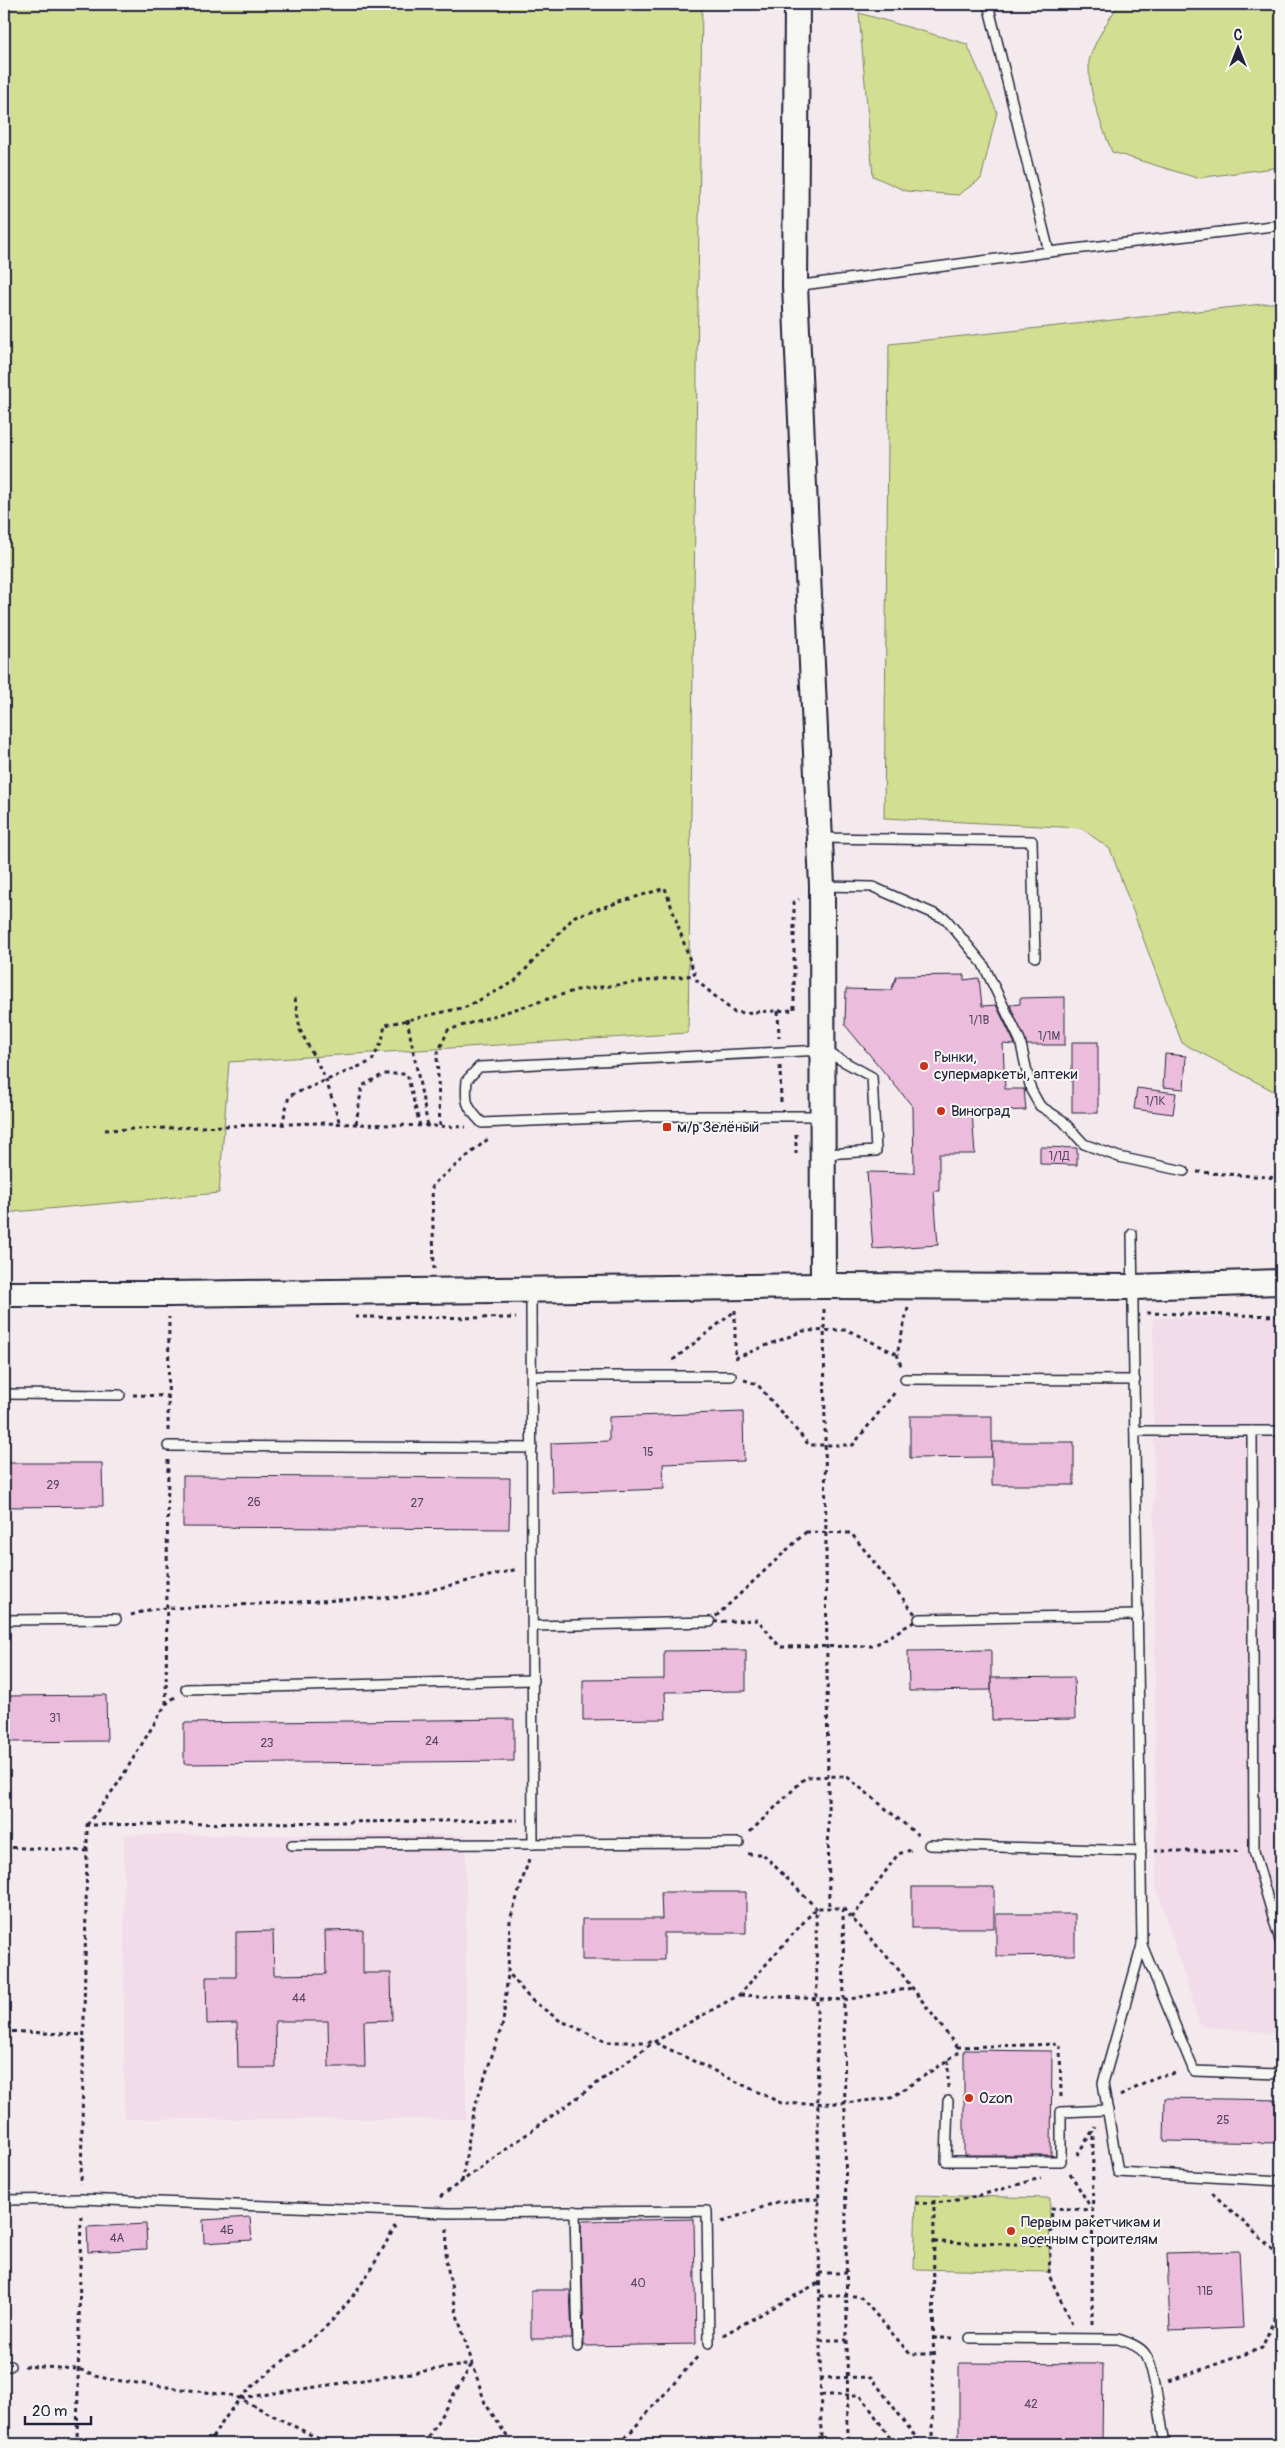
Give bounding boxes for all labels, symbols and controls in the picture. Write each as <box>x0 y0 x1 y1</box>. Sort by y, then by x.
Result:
north arrow <box>1212 22 1262 72</box>
text: С <box>1234 27 1243 44</box>
house number: 1/1В <box>969 1013 989 1028</box>
house number: 1/1М <box>1038 1029 1061 1044</box>
place label: Рынки, супермаркеты, аптеки <box>934 1048 1078 1084</box>
marker: Рынки, супермаркеты, аптеки <box>918 1060 930 1072</box>
house number: 1/1К <box>1145 1094 1165 1109</box>
place label: Виноград <box>951 1102 1010 1121</box>
marker: Виноград <box>935 1105 947 1117</box>
place label: м/р Зелёный <box>677 1118 759 1137</box>
marker: м/р Зелёный <box>661 1121 673 1133</box>
house number: 1/1Д <box>1049 1149 1070 1164</box>
house number: 15 <box>642 1445 654 1460</box>
house number: 29 <box>47 1478 59 1493</box>
house number: 26 <box>247 1495 261 1510</box>
house number: 27 <box>410 1496 424 1511</box>
house number: 31 <box>49 1711 61 1726</box>
house number: 24 <box>425 1734 439 1749</box>
house number: 23 <box>260 1736 274 1751</box>
house number: 44 <box>292 1991 306 2006</box>
place label: Ozon <box>979 2089 1013 2108</box>
marker: Ozon <box>963 2092 975 2104</box>
house number: 25 <box>1216 2113 1230 2128</box>
place label: Первым ракетчикам и военным строителям <box>1021 2213 1160 2249</box>
house number: 4Б <box>220 2223 234 2238</box>
marker: Первым ракетчикам и военным строителям <box>1005 2225 1017 2237</box>
house number: 4А <box>110 2231 125 2246</box>
house number: 40 <box>630 2276 646 2291</box>
house number: 11Б <box>1197 2284 1213 2299</box>
scale bar <box>25 2393 91 2425</box>
house number: 42 <box>1024 2397 1038 2412</box>
text: 20 m <box>32 2402 67 2421</box>

